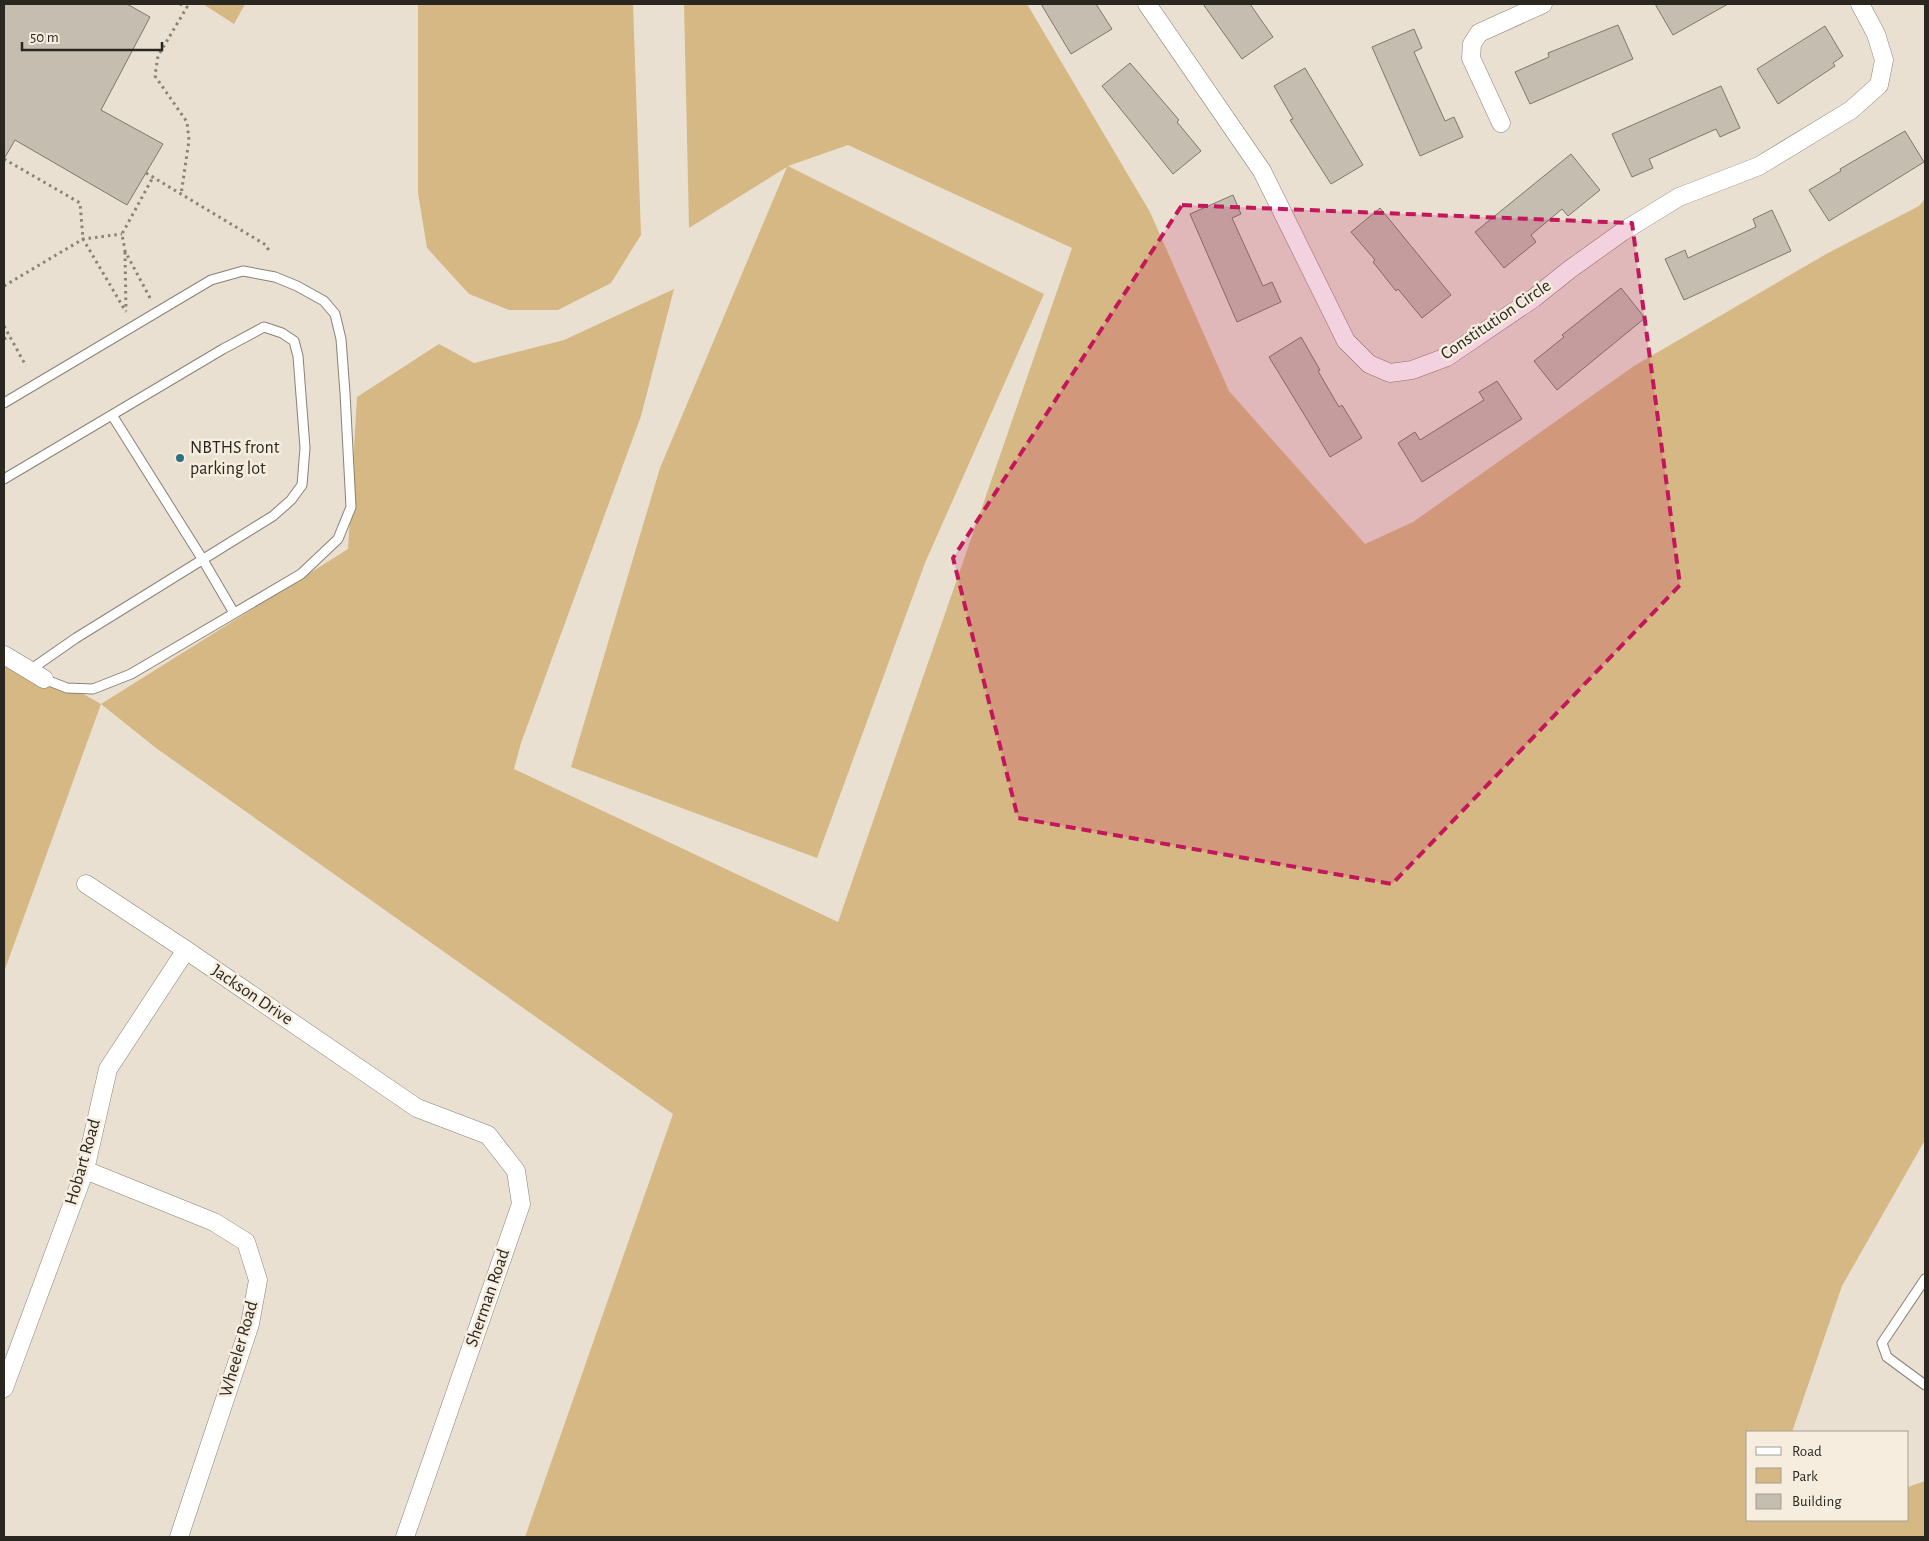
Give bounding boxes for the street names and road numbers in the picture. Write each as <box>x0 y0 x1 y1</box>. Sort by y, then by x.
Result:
street label: Constitution Circle <box>1438 277 1554 363</box>
street label: Jackson Drive <box>208 961 296 1029</box>
street label: Hobart Road <box>62 1117 104 1207</box>
street label: Sherman Road <box>463 1247 513 1349</box>
street label: Wheeler Road <box>217 1299 261 1399</box>

